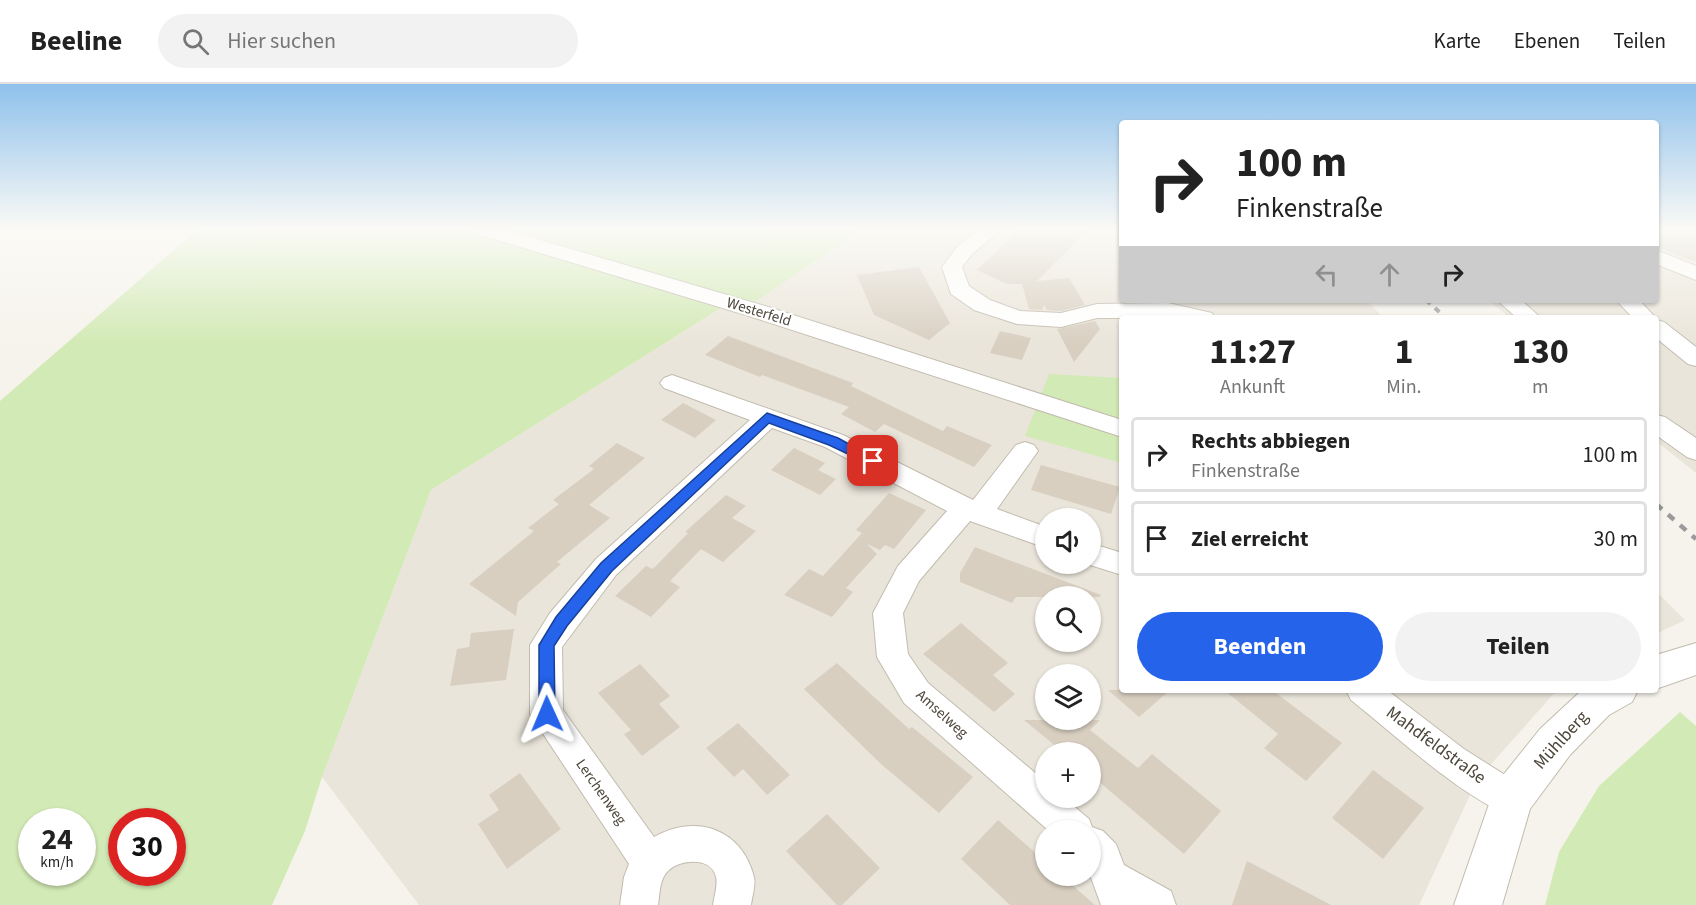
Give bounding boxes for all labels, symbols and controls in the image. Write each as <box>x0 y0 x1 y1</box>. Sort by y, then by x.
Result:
search box <box>158 14 578 68</box>
text: Beeline <box>30 21 122 61</box>
icon: search <box>179 25 212 58</box>
text: Hier suchen <box>227 25 336 57</box>
text: Karte <box>1434 26 1481 56</box>
text: Ebenen <box>1514 26 1580 56</box>
text: Teilen <box>1613 26 1666 56</box>
text: 100 m <box>1236 133 1347 193</box>
icon: right <box>1137 144 1215 222</box>
text: Finkenstraße <box>1236 189 1383 228</box>
icon: left <box>1310 258 1343 291</box>
icon: ahead <box>1373 258 1406 291</box>
icon: right <box>1436 258 1469 291</box>
street label: Westerfeld <box>724 292 794 332</box>
text: 11:27 <box>1209 326 1296 377</box>
text: 1 <box>1394 326 1413 377</box>
text: 130 <box>1512 326 1569 377</box>
text: Ankunft <box>1220 373 1285 401</box>
text: Min. <box>1386 373 1422 401</box>
text: m <box>1532 373 1549 401</box>
text: Rechts abbiegen <box>1191 425 1350 457</box>
pin <box>847 435 898 486</box>
icon: right <box>1140 438 1173 471</box>
text: 100 m <box>1583 439 1638 471</box>
icon: arrive <box>856 444 889 477</box>
text: Finkenstraße <box>1191 457 1300 485</box>
map controls <box>1035 508 1101 886</box>
button: sound <box>1035 508 1101 574</box>
icon: arrive <box>1140 522 1173 555</box>
text: Ziel erreicht <box>1191 523 1309 555</box>
text: 30 m <box>1593 523 1638 555</box>
button: search <box>1035 586 1101 652</box>
button: Beenden <box>1137 612 1383 681</box>
button: Teilen <box>1395 612 1641 681</box>
button: layers <box>1035 664 1101 730</box>
position arrow <box>515 682 579 746</box>
street label: Amselweg <box>911 685 973 743</box>
street label: Mahdfeldstraße <box>1381 700 1491 790</box>
street label: Mühlberg <box>1528 705 1594 775</box>
button: + <box>1035 742 1101 808</box>
street label: Lerchenweg <box>571 755 632 829</box>
speed limit sign: 30 <box>108 808 186 886</box>
text: 24 <box>41 818 73 861</box>
button: − <box>1035 820 1101 886</box>
text: km/h <box>40 852 74 873</box>

